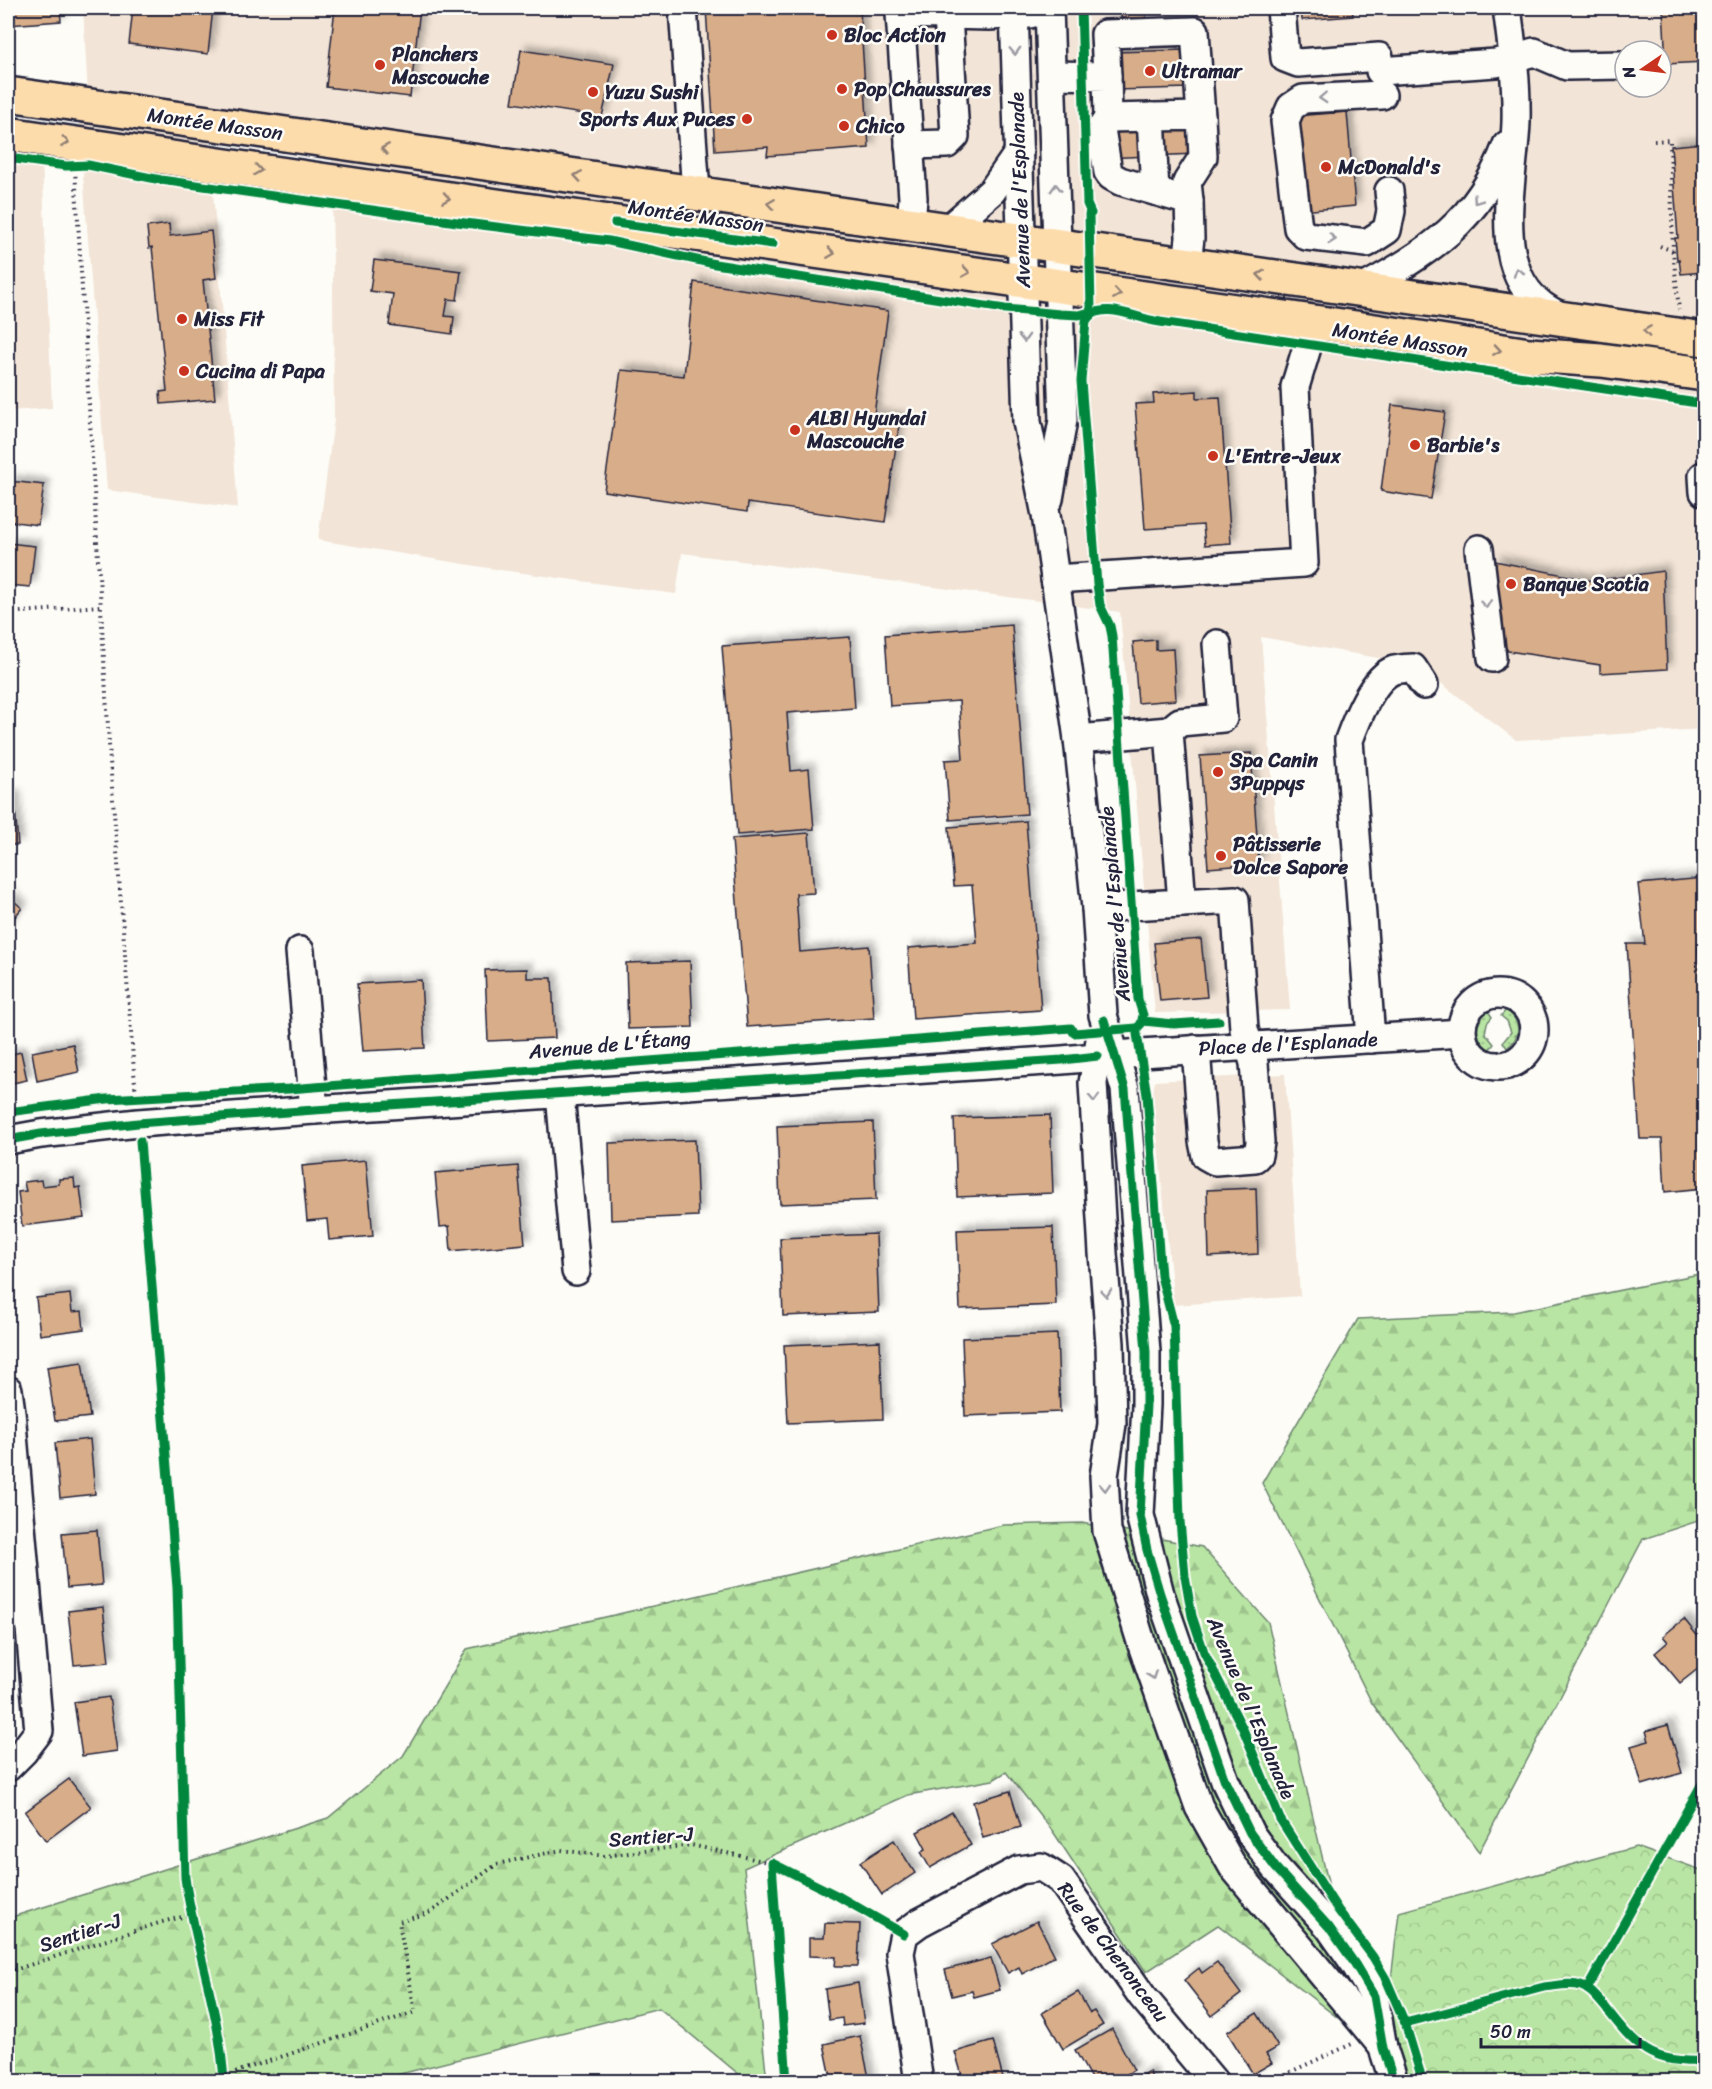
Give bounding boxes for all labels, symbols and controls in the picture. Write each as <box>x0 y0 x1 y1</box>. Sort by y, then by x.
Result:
place label: Bloc Action <box>844 18 946 53</box>
marker: Bloc Action <box>825 28 839 42</box>
place label: Planchers Mascouche <box>391 37 490 95</box>
north arrow <box>1613 39 1673 99</box>
one-way arrow <box>1009 47 1022 56</box>
place label: Ultramar <box>1162 54 1243 89</box>
marker: Planchers Mascouche <box>373 58 387 72</box>
text: N <box>1613 63 1645 82</box>
marker: Ultramar <box>1143 64 1157 78</box>
place label: Pop Chaussures <box>854 72 991 107</box>
place label: Yuzu Sushi <box>605 75 700 110</box>
marker: Pop Chaussures <box>835 82 849 96</box>
marker: Yuzu Sushi <box>586 85 600 99</box>
street label: Avenue de l'Esplanade <box>999 91 1041 289</box>
one-way arrow <box>1319 92 1328 105</box>
street label: Montée Masson <box>145 97 285 151</box>
place label: Sports Aux Puces <box>578 102 736 137</box>
place label: Chico <box>855 109 905 144</box>
marker: Sports Aux Puces <box>740 112 754 126</box>
marker: Chico <box>837 119 851 133</box>
one-way arrow <box>61 136 70 148</box>
one-way arrow <box>380 143 390 155</box>
place label: McDonald's <box>1337 150 1441 185</box>
marker: McDonald's <box>1319 160 1333 174</box>
one-way arrow <box>254 164 263 176</box>
one-way arrow <box>573 171 583 183</box>
one-way arrow <box>1050 183 1062 192</box>
street label: Montée Masson <box>626 189 766 243</box>
one-way arrow <box>440 191 450 204</box>
one-way arrow <box>1473 194 1484 205</box>
one-way arrow <box>766 199 776 211</box>
one-way arrow <box>1328 232 1337 245</box>
one-way arrow <box>826 246 835 258</box>
one-way arrow <box>962 266 971 278</box>
one-way arrow <box>1513 267 1526 278</box>
one-way arrow <box>1256 270 1265 282</box>
one-way arrow <box>1112 287 1122 299</box>
place label: Miss Fit <box>193 302 266 337</box>
marker: Miss Fit <box>175 312 189 326</box>
street label: Montée Masson <box>1330 312 1470 368</box>
one-way arrow <box>1642 325 1651 338</box>
one-way arrow <box>1018 334 1030 343</box>
one-way arrow <box>1491 343 1501 356</box>
place label: Cucina di Papa <box>195 354 326 389</box>
marker: Cucina di Papa <box>177 364 191 378</box>
place label: ALBI Hyundai Mascouche <box>806 401 927 459</box>
marker: ALBI Hyundai Mascouche <box>788 423 802 437</box>
place label: Barbie's <box>1427 428 1500 463</box>
marker: Barbie's <box>1408 438 1422 452</box>
place label: L'Entre-Jeux <box>1225 439 1341 474</box>
marker: L'Entre-Jeux <box>1206 449 1220 463</box>
place label: Banque Scotia <box>1523 567 1650 602</box>
marker: Banque Scotia <box>1504 577 1518 591</box>
one-way arrow <box>1479 599 1492 608</box>
place label: Spa Canin 3Puppys <box>1229 743 1318 801</box>
marker: Spa Canin 3Puppys <box>1211 765 1225 779</box>
street label: Avenue de l'Esplanade <box>1089 805 1141 1004</box>
place label: Pâtisserie Dolce Sapore <box>1233 827 1349 885</box>
marker: Pâtisserie Dolce Sapore <box>1214 849 1228 863</box>
street label: Avenue de L'Étang <box>527 1020 692 1070</box>
street label: Place de l'Esplanade <box>1197 1022 1379 1066</box>
one-way arrow <box>1087 1094 1100 1103</box>
one-way arrow <box>1099 1288 1112 1297</box>
one-way arrow <box>1098 1483 1111 1492</box>
street label: Avenue de l'Esplanade <box>1196 1610 1306 1805</box>
one-way arrow <box>1145 1669 1158 1680</box>
street label: Sentier-J <box>608 1817 695 1857</box>
street label: Rue de Chenonceau <box>1048 1874 1178 2030</box>
street label: Sentier-J <box>34 1903 126 1963</box>
scale bar <box>1481 2011 1640 2049</box>
text: 50 m <box>1490 2016 1531 2048</box>

